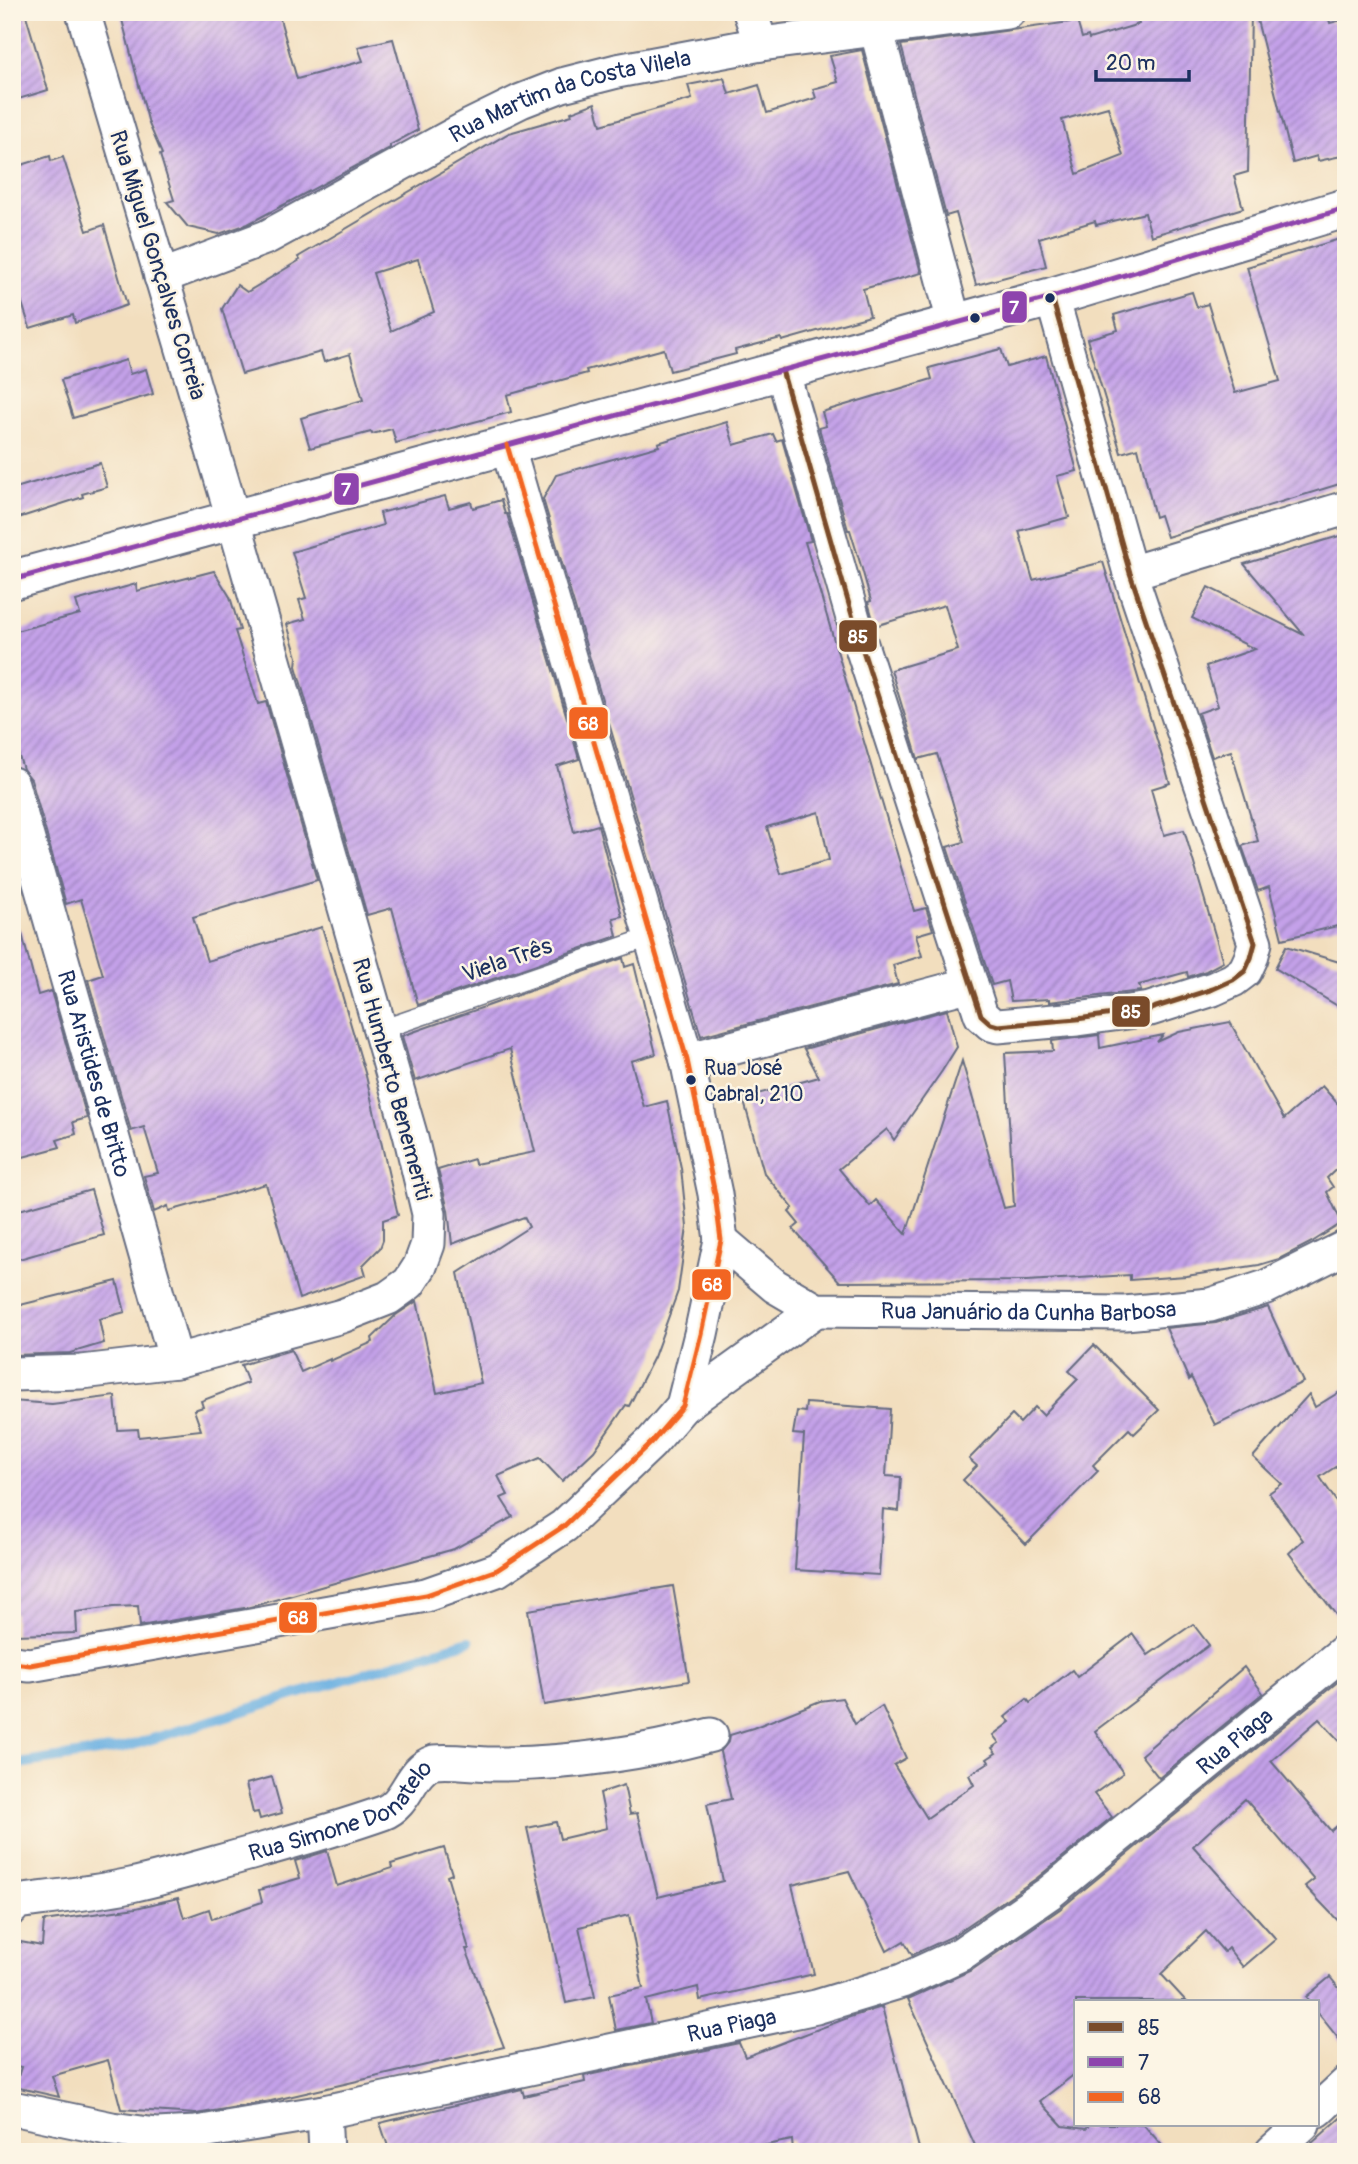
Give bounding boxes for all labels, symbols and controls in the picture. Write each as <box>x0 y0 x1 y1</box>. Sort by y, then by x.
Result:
scale bar <box>1096 38 1188 82</box>
street label: Rua Martim da Costa Vilela <box>444 43 693 149</box>
text: 20 m <box>1106 50 1155 77</box>
street label: Rua Miguel Gonçalves Correia <box>103 127 213 403</box>
line badge: 7 <box>1001 290 1028 324</box>
unlabelled marker <box>1043 291 1057 305</box>
text: 7 <box>1009 296 1020 320</box>
unlabelled marker <box>968 311 982 325</box>
line badge: 7 <box>333 472 360 506</box>
text: 7 <box>341 478 352 502</box>
line badge: 85 <box>838 619 878 653</box>
text: 85 <box>848 625 868 649</box>
line badge: 68 <box>568 706 609 740</box>
text: 68 <box>578 712 599 736</box>
street label: Viela Três <box>458 931 556 989</box>
street label: Rua Humberto Benemeriti <box>346 955 438 1203</box>
street label: Rua Aristides de Britto <box>51 967 137 1180</box>
line badge: 85 <box>1111 995 1151 1028</box>
text: 85 <box>1121 1000 1141 1024</box>
place label: Rua José Cabral, 210 <box>704 1055 803 1108</box>
marker: Rua José Cabral, 210 <box>684 1073 698 1087</box>
line badge: 68 <box>691 1268 732 1301</box>
text: 68 <box>702 1273 723 1297</box>
street label: Rua Januário da Cunha Barbosa <box>881 1294 1177 1328</box>
line badge: 68 <box>278 1601 318 1634</box>
text: 68 <box>288 1606 309 1630</box>
street label: Rua Piaga <box>1190 1701 1279 1781</box>
street label: Rua Simone Donatelo <box>245 1753 437 1868</box>
legend <box>1074 2000 1320 2126</box>
street label: Rua Piaga <box>684 2001 779 2049</box>
text: 85 <box>1138 2015 1160 2042</box>
text: 7 <box>1138 2050 1149 2077</box>
text: 68 <box>1138 2084 1161 2111</box>

